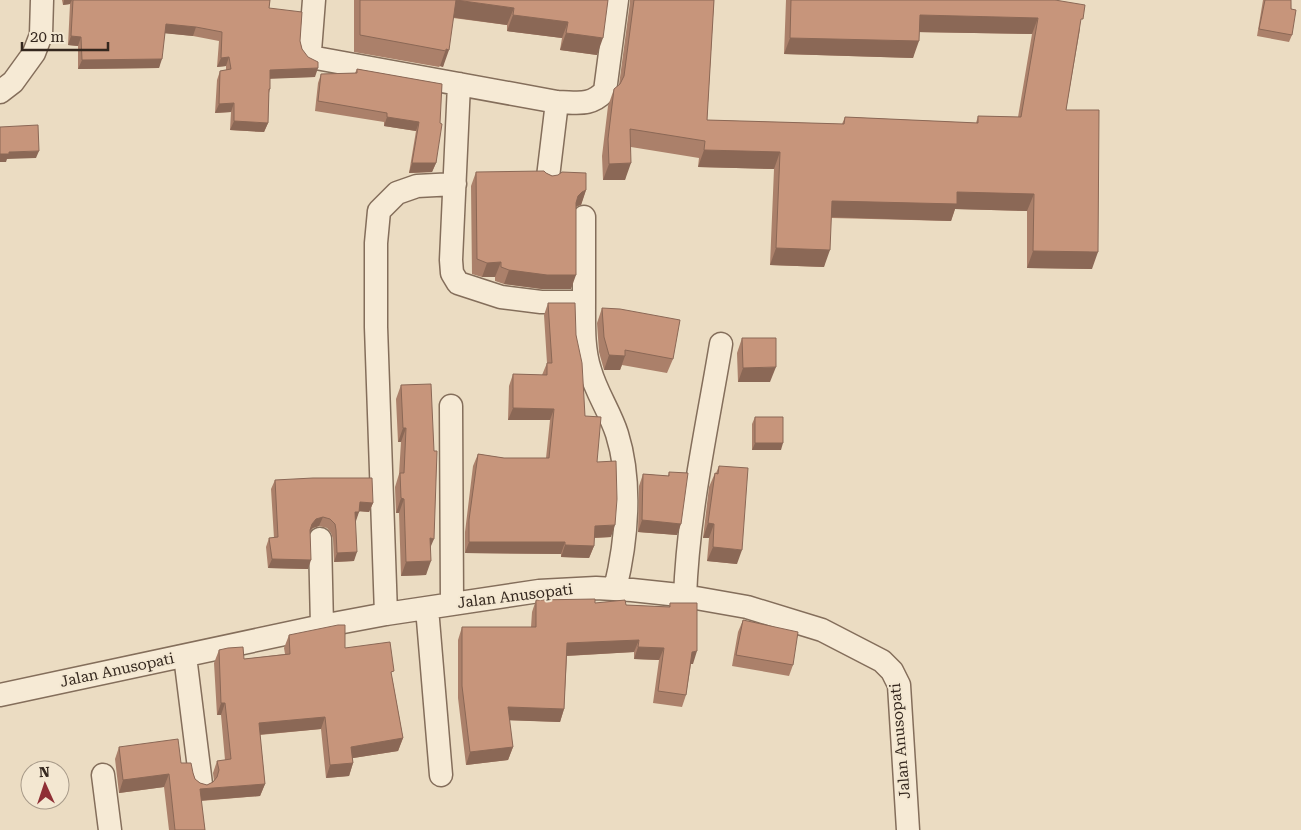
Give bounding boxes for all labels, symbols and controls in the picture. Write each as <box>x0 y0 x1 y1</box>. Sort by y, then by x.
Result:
scale bar <box>22 20 109 52</box>
text: 20 m <box>30 28 65 46</box>
street label: Jalan Anusopati <box>456 580 574 612</box>
street label: Jalan Anusopati <box>58 649 176 691</box>
street label: Jalan Anusopati <box>886 682 914 800</box>
north arrow <box>20 760 70 810</box>
text: N <box>39 764 50 780</box>

